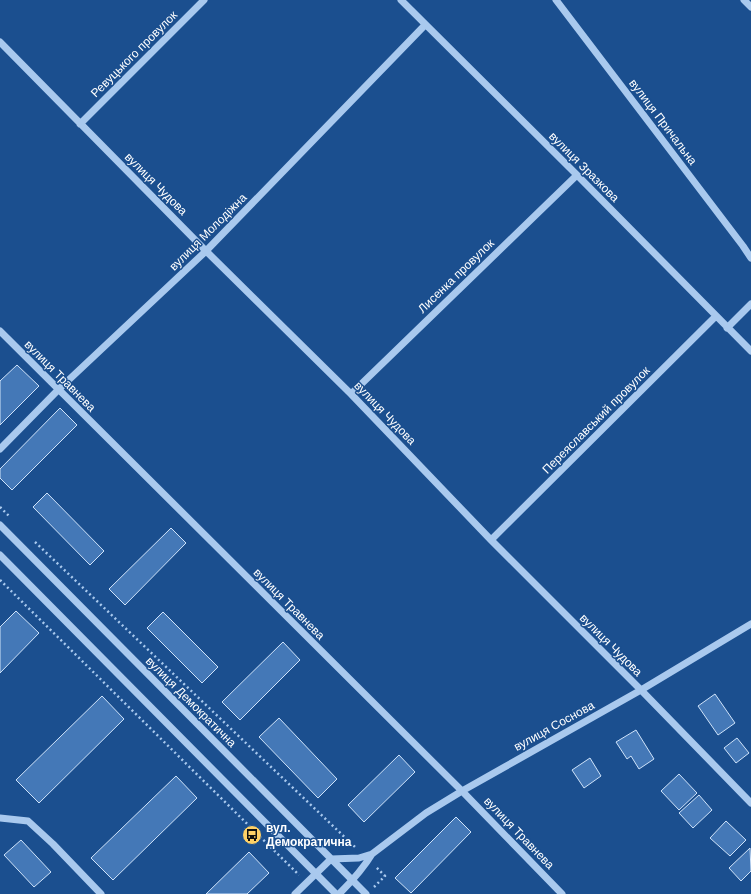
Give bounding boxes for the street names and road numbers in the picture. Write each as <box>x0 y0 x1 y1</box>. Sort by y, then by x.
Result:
street label: Ревуцького провулок <box>88 7 181 100</box>
street label: вулиця Причальна <box>626 76 700 168</box>
street label: вулиця Зразкова <box>546 129 622 205</box>
street label: вулиця Чудова <box>122 150 190 218</box>
street label: вулиця Молодіжна <box>167 190 250 273</box>
street label: Лисенка провулок <box>415 236 497 316</box>
street label: вулиця Травнева <box>22 338 99 415</box>
street label: Переяславський провулок <box>539 363 653 477</box>
street label: вулиця Чудова <box>351 378 419 448</box>
street label: вулиця Травнева <box>251 566 328 643</box>
street label: вулиця Чудова <box>577 611 645 679</box>
street label: вулиця Демократична <box>143 654 239 750</box>
street label: вулиця Соснова <box>511 698 597 754</box>
street label: вулиця Травнева <box>481 794 557 872</box>

